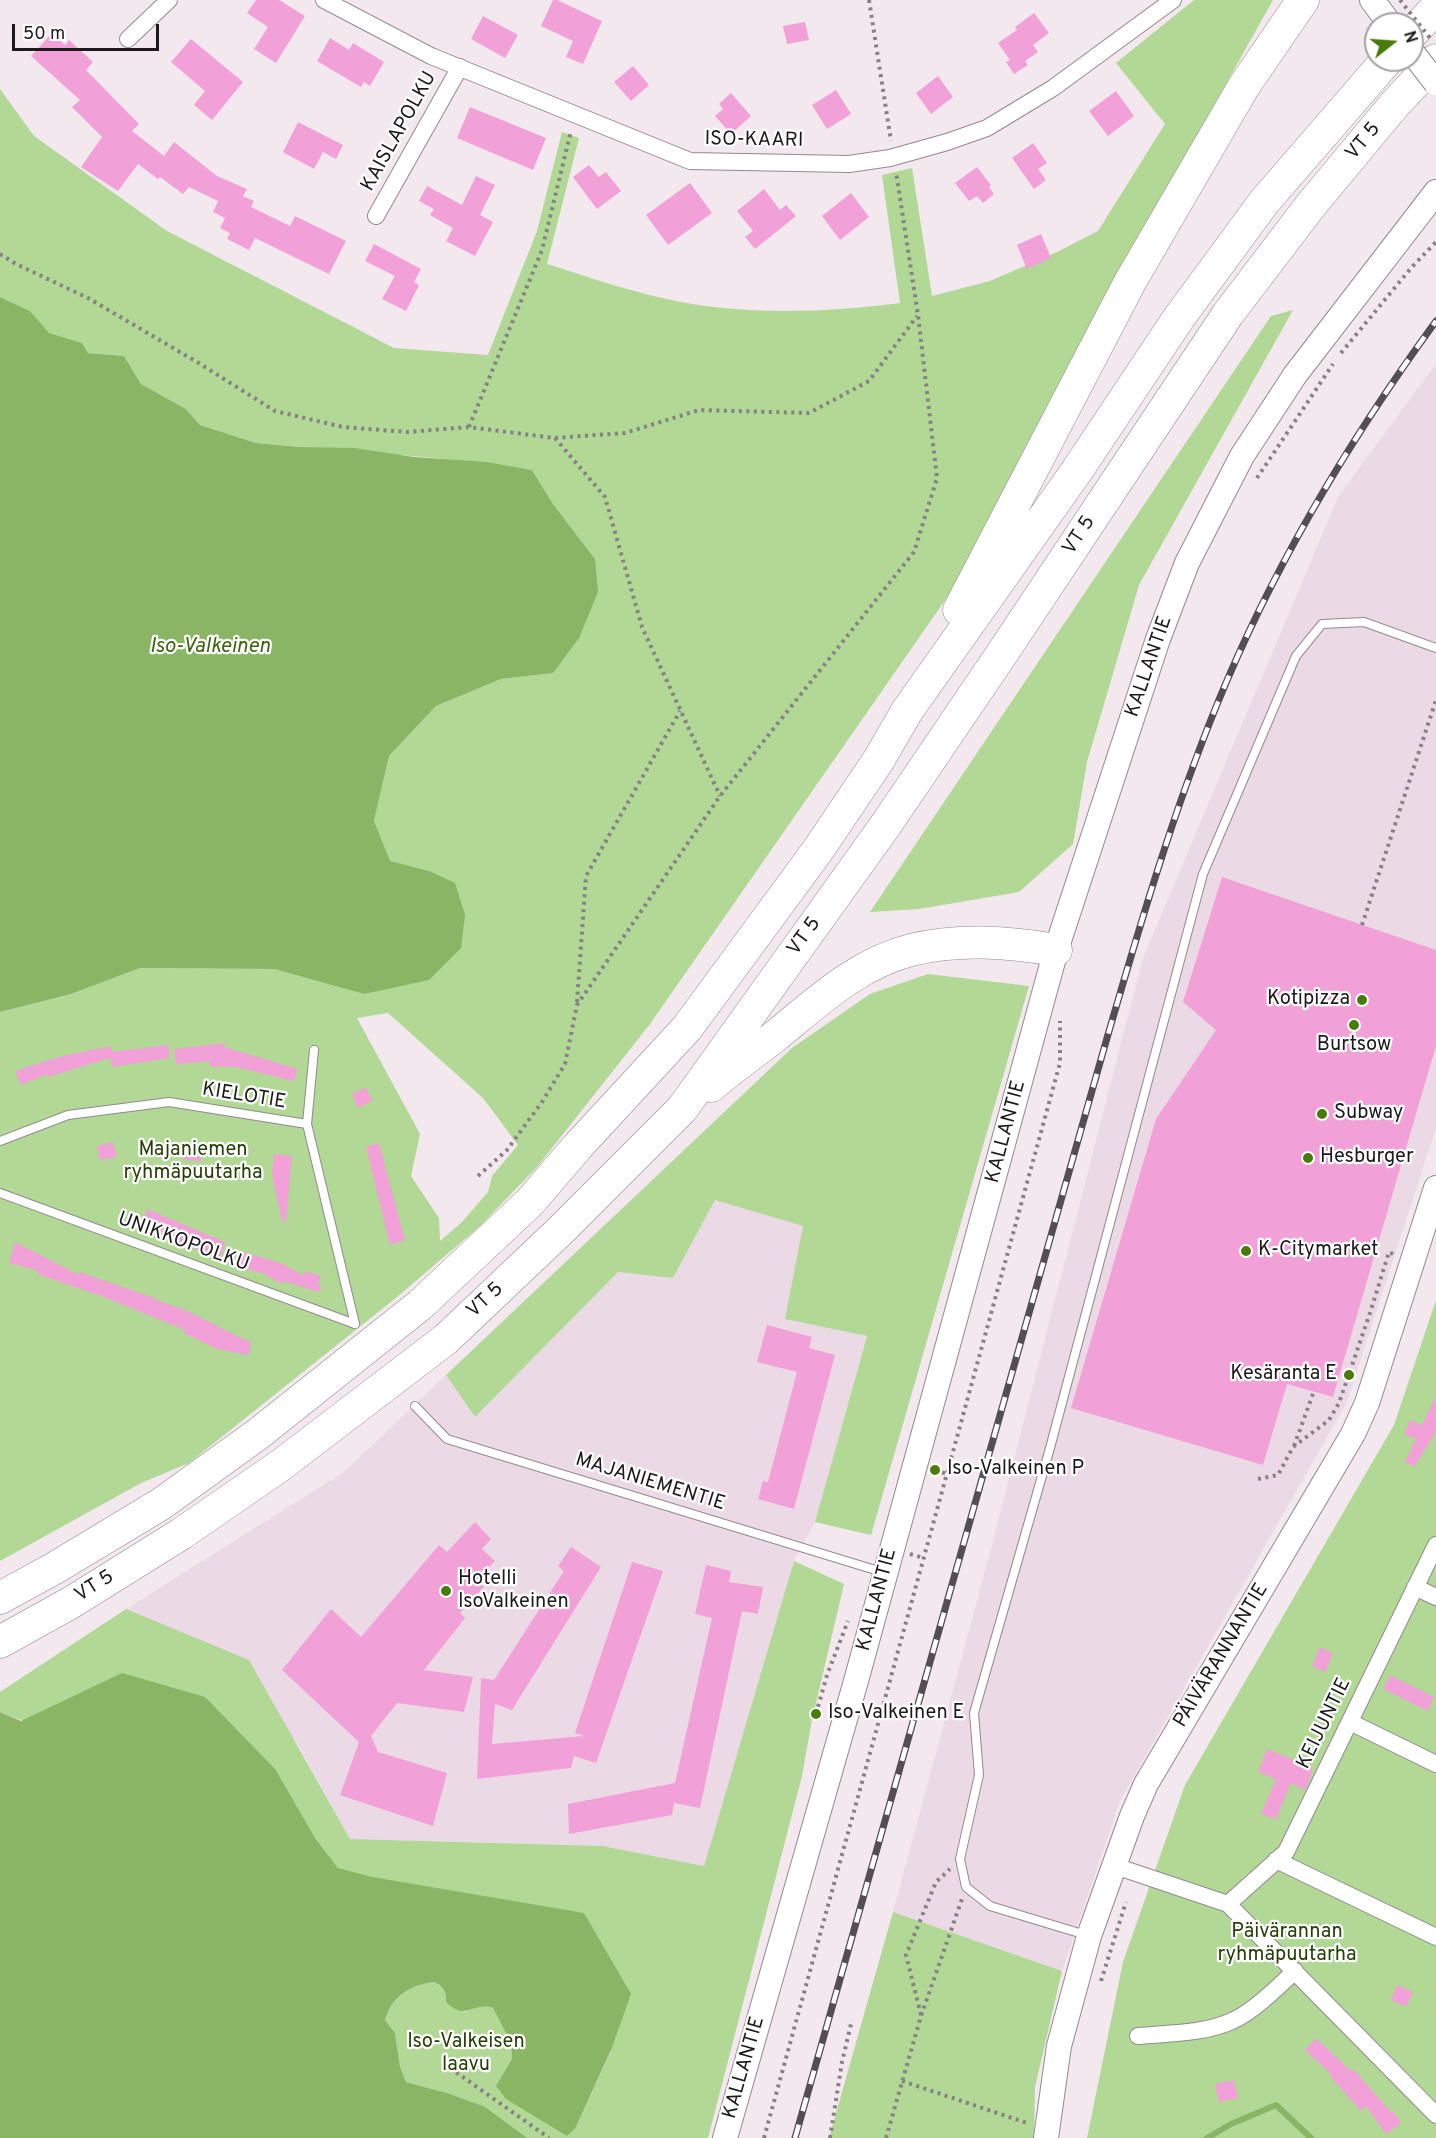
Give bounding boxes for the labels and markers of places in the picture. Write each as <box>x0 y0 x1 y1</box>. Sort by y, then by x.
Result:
place label: Kotipizza <box>1267 988 1350 1012</box>
marker: Kotipizza <box>1355 993 1369 1007</box>
marker: Burtsow <box>1347 1018 1361 1032</box>
place label: Burtsow <box>1317 1034 1391 1058</box>
place label: Subway <box>1334 1102 1403 1126</box>
marker: Subway <box>1315 1107 1329 1121</box>
place label: Hesburger <box>1320 1146 1414 1170</box>
marker: Hesburger <box>1301 1151 1315 1165</box>
place label: K-Citymarket <box>1258 1239 1379 1263</box>
marker: K-Citymarket <box>1239 1244 1253 1258</box>
place label: Kesäranta E <box>1230 1363 1337 1387</box>
marker: Kesäranta E <box>1342 1368 1356 1382</box>
place label: Iso-Valkeinen P <box>947 1458 1084 1482</box>
marker: Iso-Valkeinen P <box>928 1463 942 1477</box>
place label: Hotelli IsoValkeinen <box>458 1568 569 1615</box>
marker: Hotelli IsoValkeinen <box>439 1584 453 1598</box>
place label: Iso-Valkeinen E <box>828 1702 964 1726</box>
marker: Iso-Valkeinen E <box>809 1707 823 1721</box>

